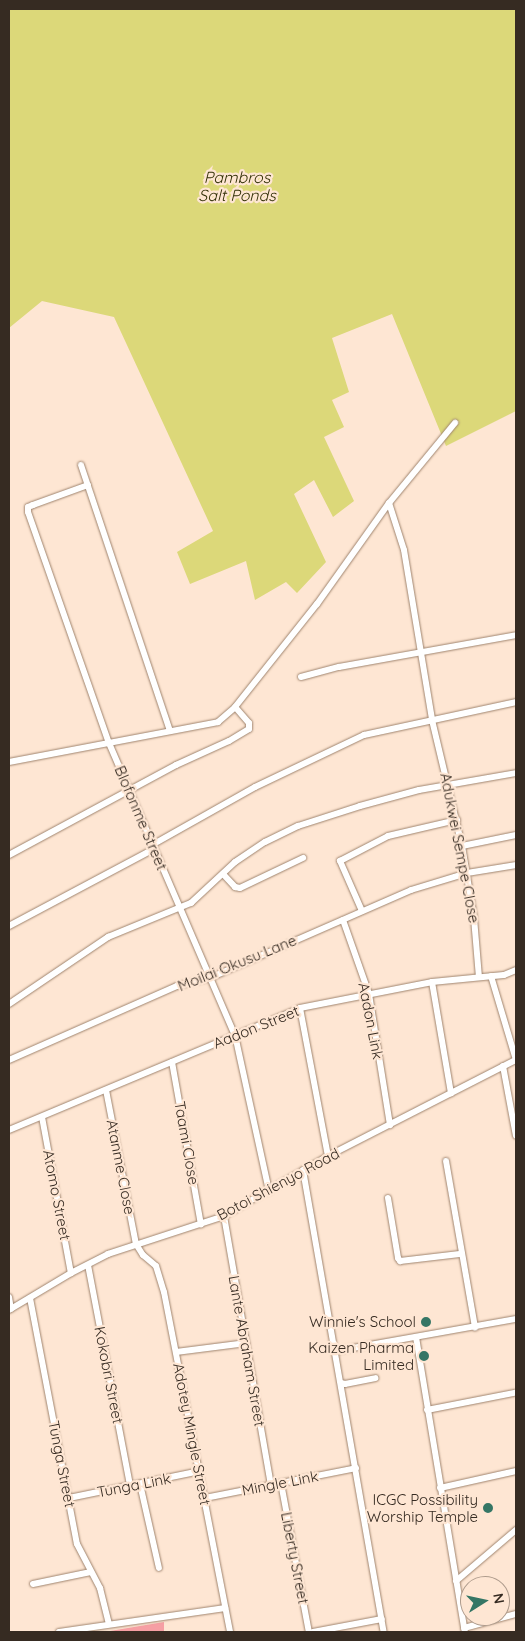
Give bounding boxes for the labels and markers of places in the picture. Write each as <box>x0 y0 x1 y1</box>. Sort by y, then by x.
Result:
place label: Winnie's School <box>309 1313 416 1331</box>
marker: Winnie's School <box>420 1316 432 1328</box>
place label: Kaizen Pharma Limited <box>308 1338 414 1373</box>
marker: Kaizen Pharma Limited <box>418 1350 430 1362</box>
place label: ICGC Possibility Worship Temple <box>367 1490 478 1525</box>
marker: ICGC Possibility Worship Temple <box>482 1502 494 1514</box>

